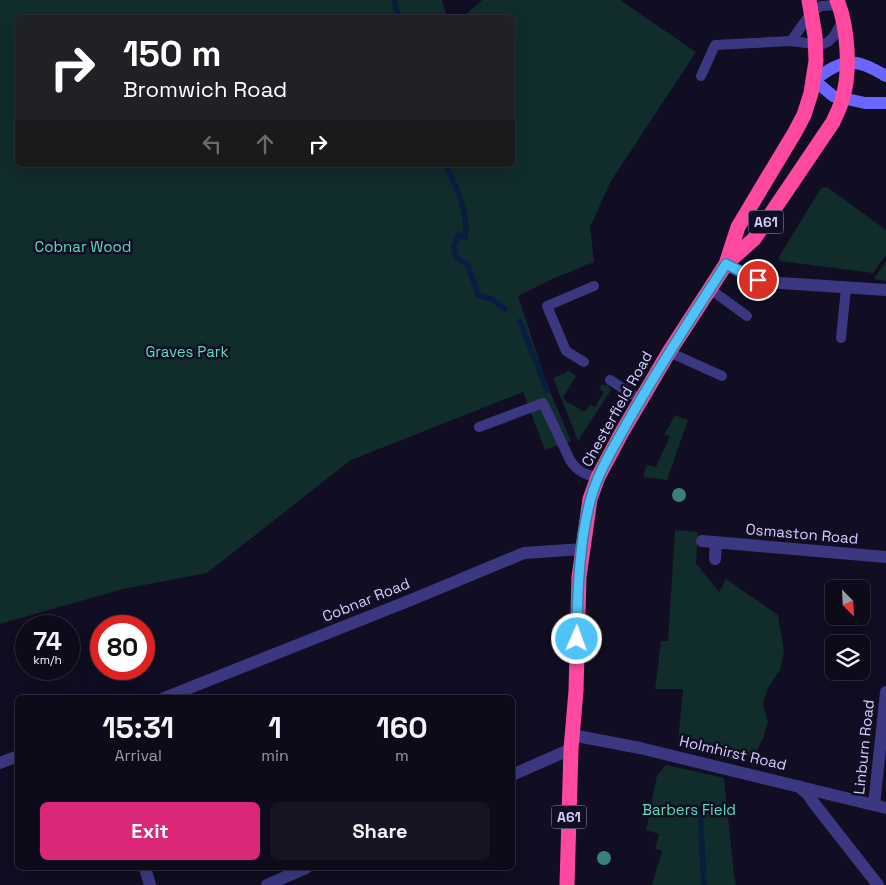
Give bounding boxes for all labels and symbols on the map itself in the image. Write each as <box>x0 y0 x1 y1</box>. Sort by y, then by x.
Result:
road number: A61 <box>748 210 784 233</box>
park label: Cobnar Wood <box>35 237 131 256</box>
pin <box>737 259 779 301</box>
park label: Graves Park <box>145 342 229 361</box>
street label: Chesterfield Road <box>577 348 656 470</box>
street label: Osmaston Road <box>745 519 859 548</box>
street label: Cobnar Road <box>319 573 412 626</box>
north arrow <box>825 580 870 625</box>
position arrow <box>550 612 602 664</box>
speed limit sign: 80 <box>90 615 155 680</box>
street label: Linburn Road <box>849 698 878 795</box>
street label: Holmhirst Road <box>678 731 789 774</box>
park label: Barbers Field <box>642 800 736 819</box>
road number: A61 <box>552 806 586 829</box>

